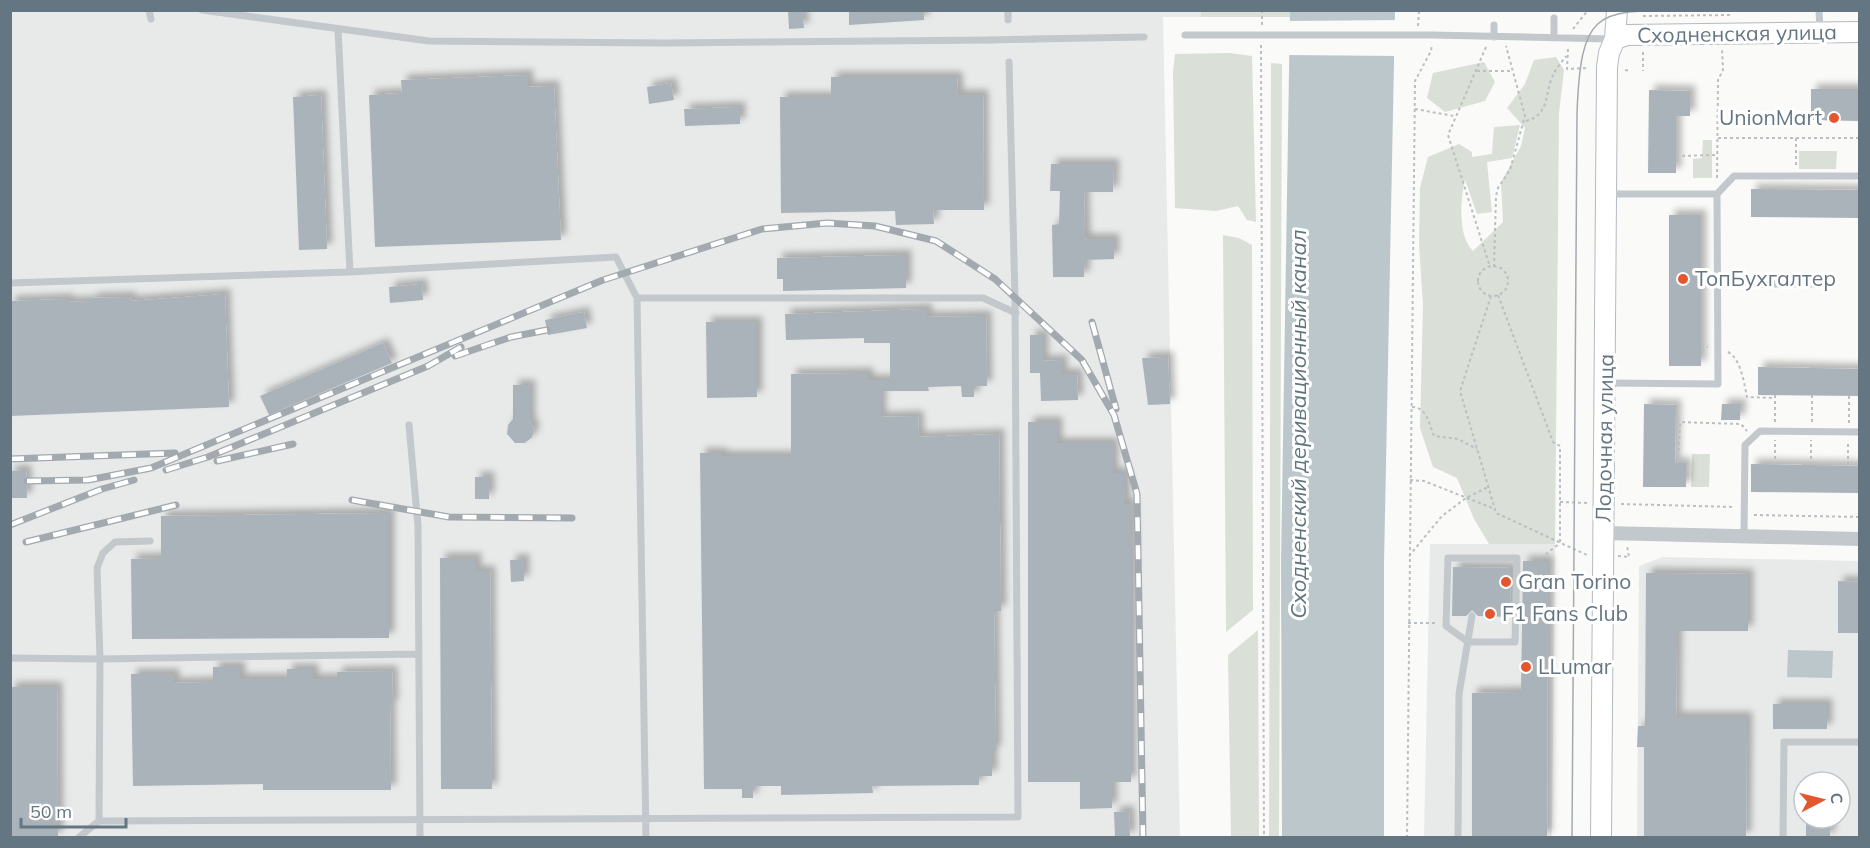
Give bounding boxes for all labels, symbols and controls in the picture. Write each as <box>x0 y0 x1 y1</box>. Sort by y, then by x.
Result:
street label: Сходненская улица <box>1637 18 1837 48</box>
place label: UnionMart <box>1719 104 1822 130</box>
marker: UnionMart <box>1827 111 1841 125</box>
water label: Сходненский деривационный канал <box>1284 229 1312 619</box>
place label: ТопБухгалтер <box>1695 265 1836 291</box>
marker: ТопБухгалтер <box>1676 272 1690 286</box>
street label: Лодочная улица <box>1590 353 1618 522</box>
place label: Gran Torino <box>1518 568 1631 594</box>
marker: Gran Torino <box>1499 575 1513 589</box>
place label: F1 Fans Club <box>1502 600 1628 626</box>
marker: F1 Fans Club <box>1483 607 1497 621</box>
place label: LLumar <box>1538 653 1612 679</box>
marker: LLumar <box>1519 660 1533 674</box>
north arrow <box>1792 770 1852 830</box>
scale bar <box>21 791 126 829</box>
text: С <box>1826 792 1847 805</box>
text: 50 m <box>30 800 72 823</box>

